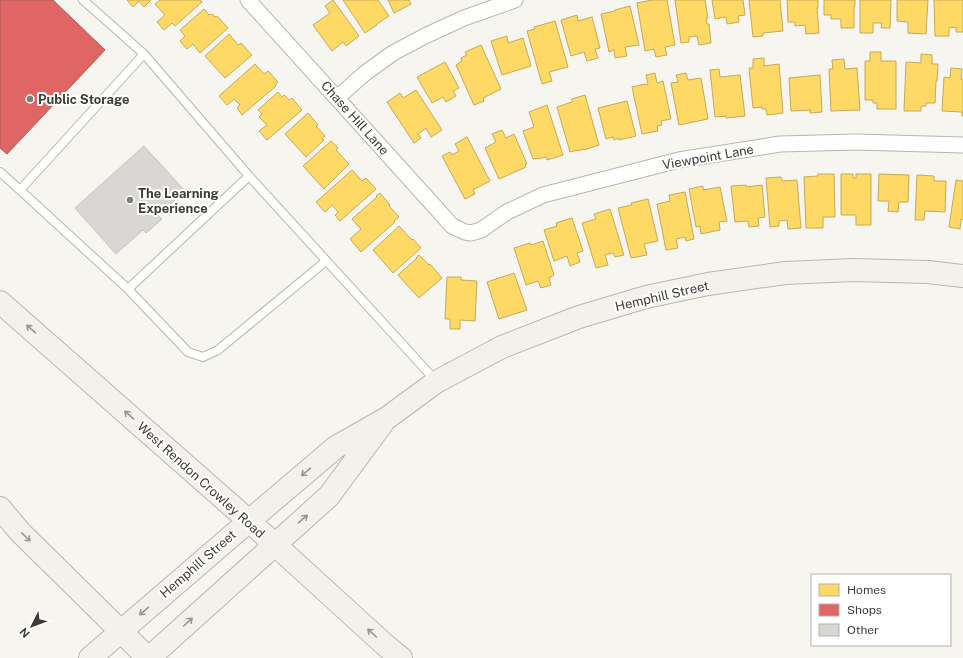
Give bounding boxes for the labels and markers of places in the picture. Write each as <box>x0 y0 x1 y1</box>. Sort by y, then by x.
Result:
place label: Public Storage <box>38 92 129 107</box>
marker: Public Storage <box>25 94 35 104</box>
place label: The Learning Experience <box>138 186 219 216</box>
marker: The Learning Experience <box>125 195 135 205</box>

